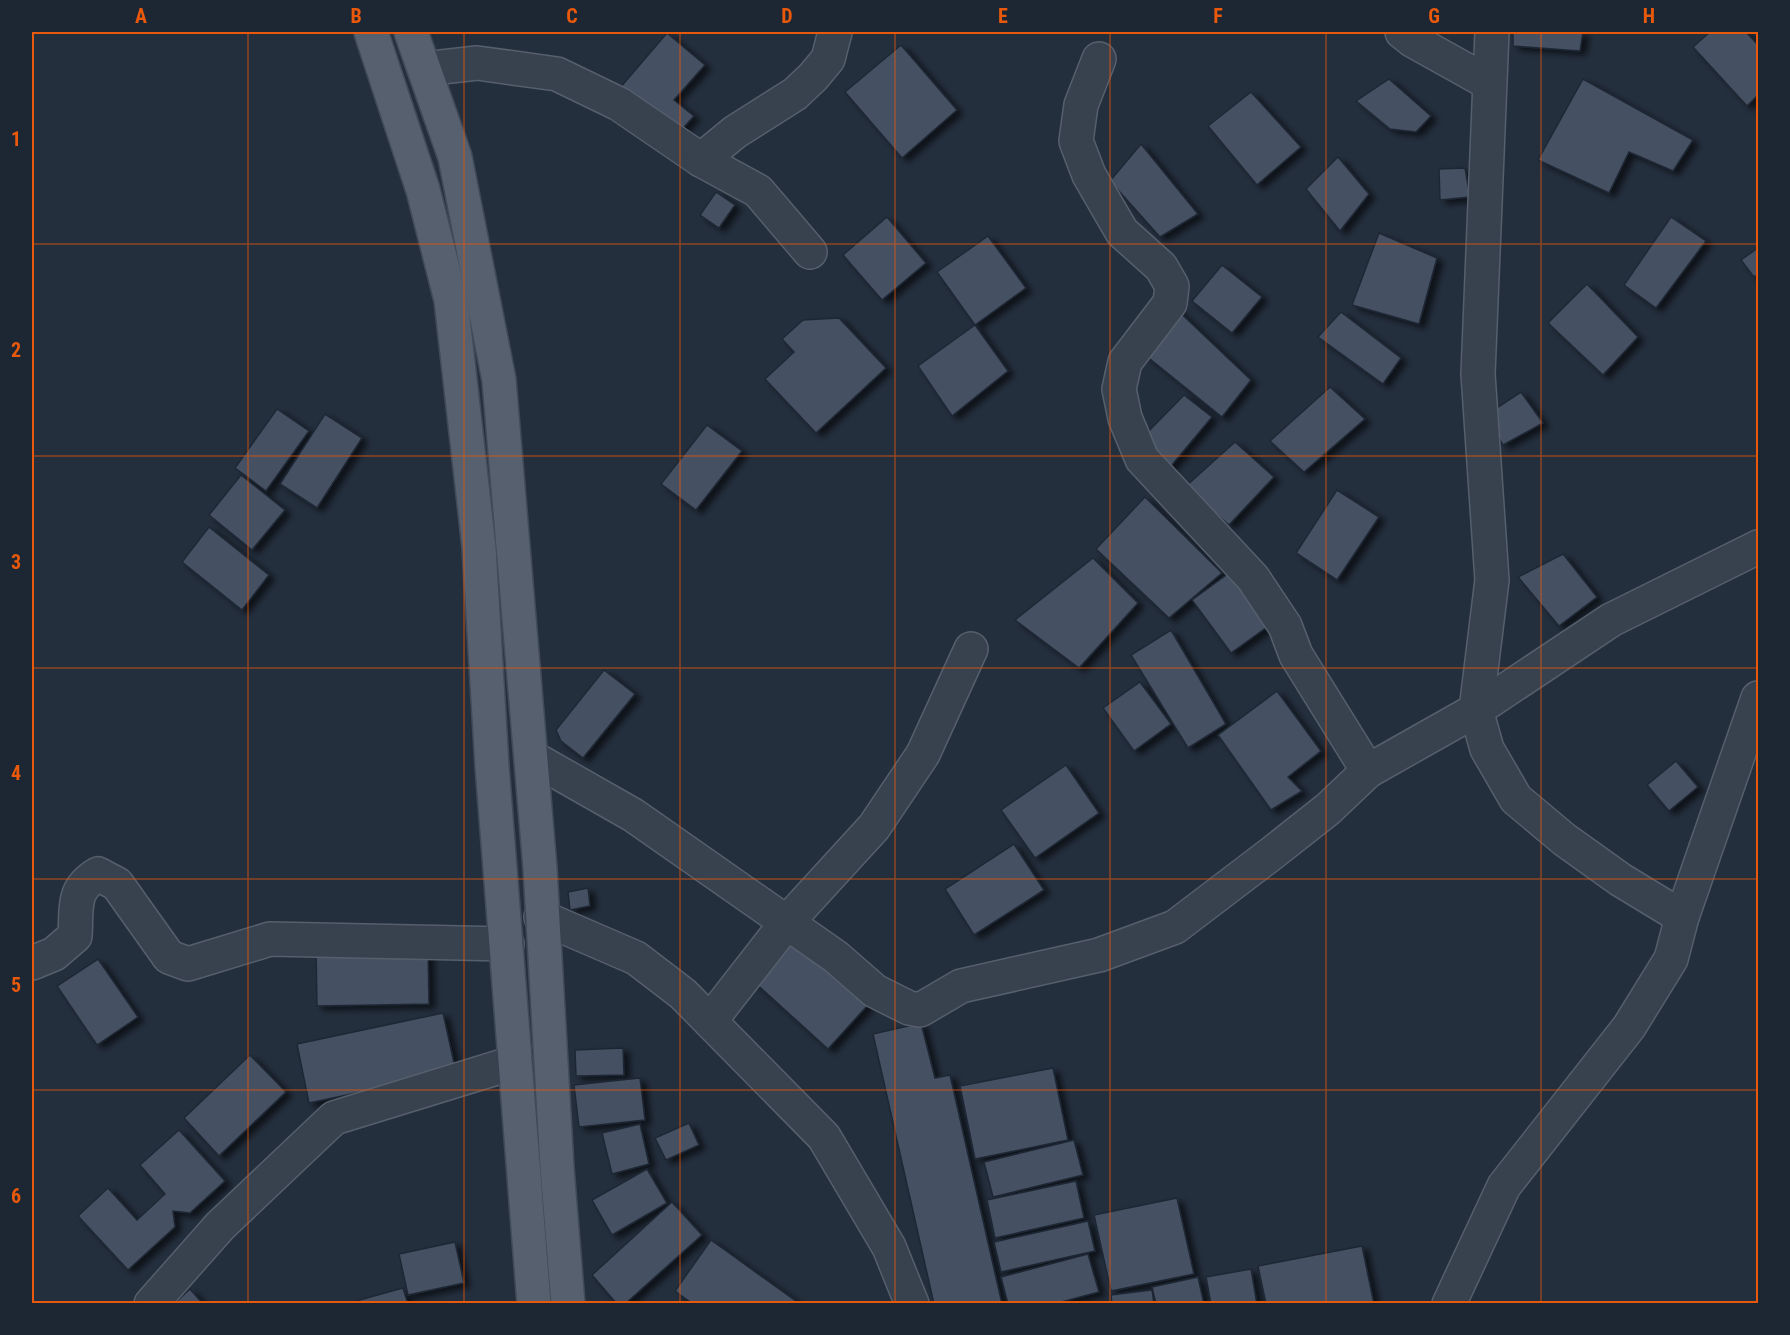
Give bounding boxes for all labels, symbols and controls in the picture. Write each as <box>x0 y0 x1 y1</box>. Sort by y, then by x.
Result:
text: A <box>135 4 147 28</box>
text: B <box>350 4 362 28</box>
text: C <box>566 4 578 28</box>
text: D <box>781 4 793 28</box>
text: E <box>998 4 1008 28</box>
text: F <box>1213 4 1223 28</box>
text: G <box>1428 4 1440 28</box>
text: H <box>1643 4 1655 28</box>
text: 1 <box>11 127 21 151</box>
text: 2 <box>11 338 21 362</box>
text: 3 <box>11 550 21 574</box>
text: 4 <box>11 761 21 785</box>
text: 5 <box>11 973 21 997</box>
text: 6 <box>11 1184 21 1208</box>

